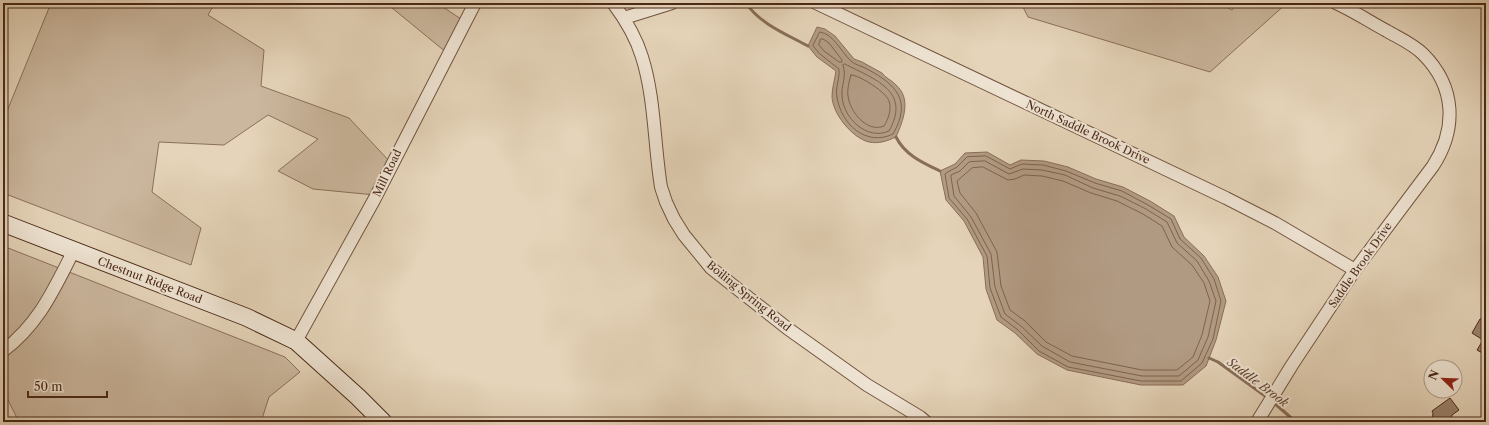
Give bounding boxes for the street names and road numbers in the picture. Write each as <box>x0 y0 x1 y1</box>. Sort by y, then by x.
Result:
street label: North Saddle Brook Drive <box>1024 97 1152 167</box>
street label: Mill Road <box>370 147 405 199</box>
street label: Saddle Brook Drive <box>1325 219 1395 311</box>
street label: Chestnut Ridge Road <box>96 254 204 306</box>
street label: Boiling Spring Road <box>704 258 794 334</box>

